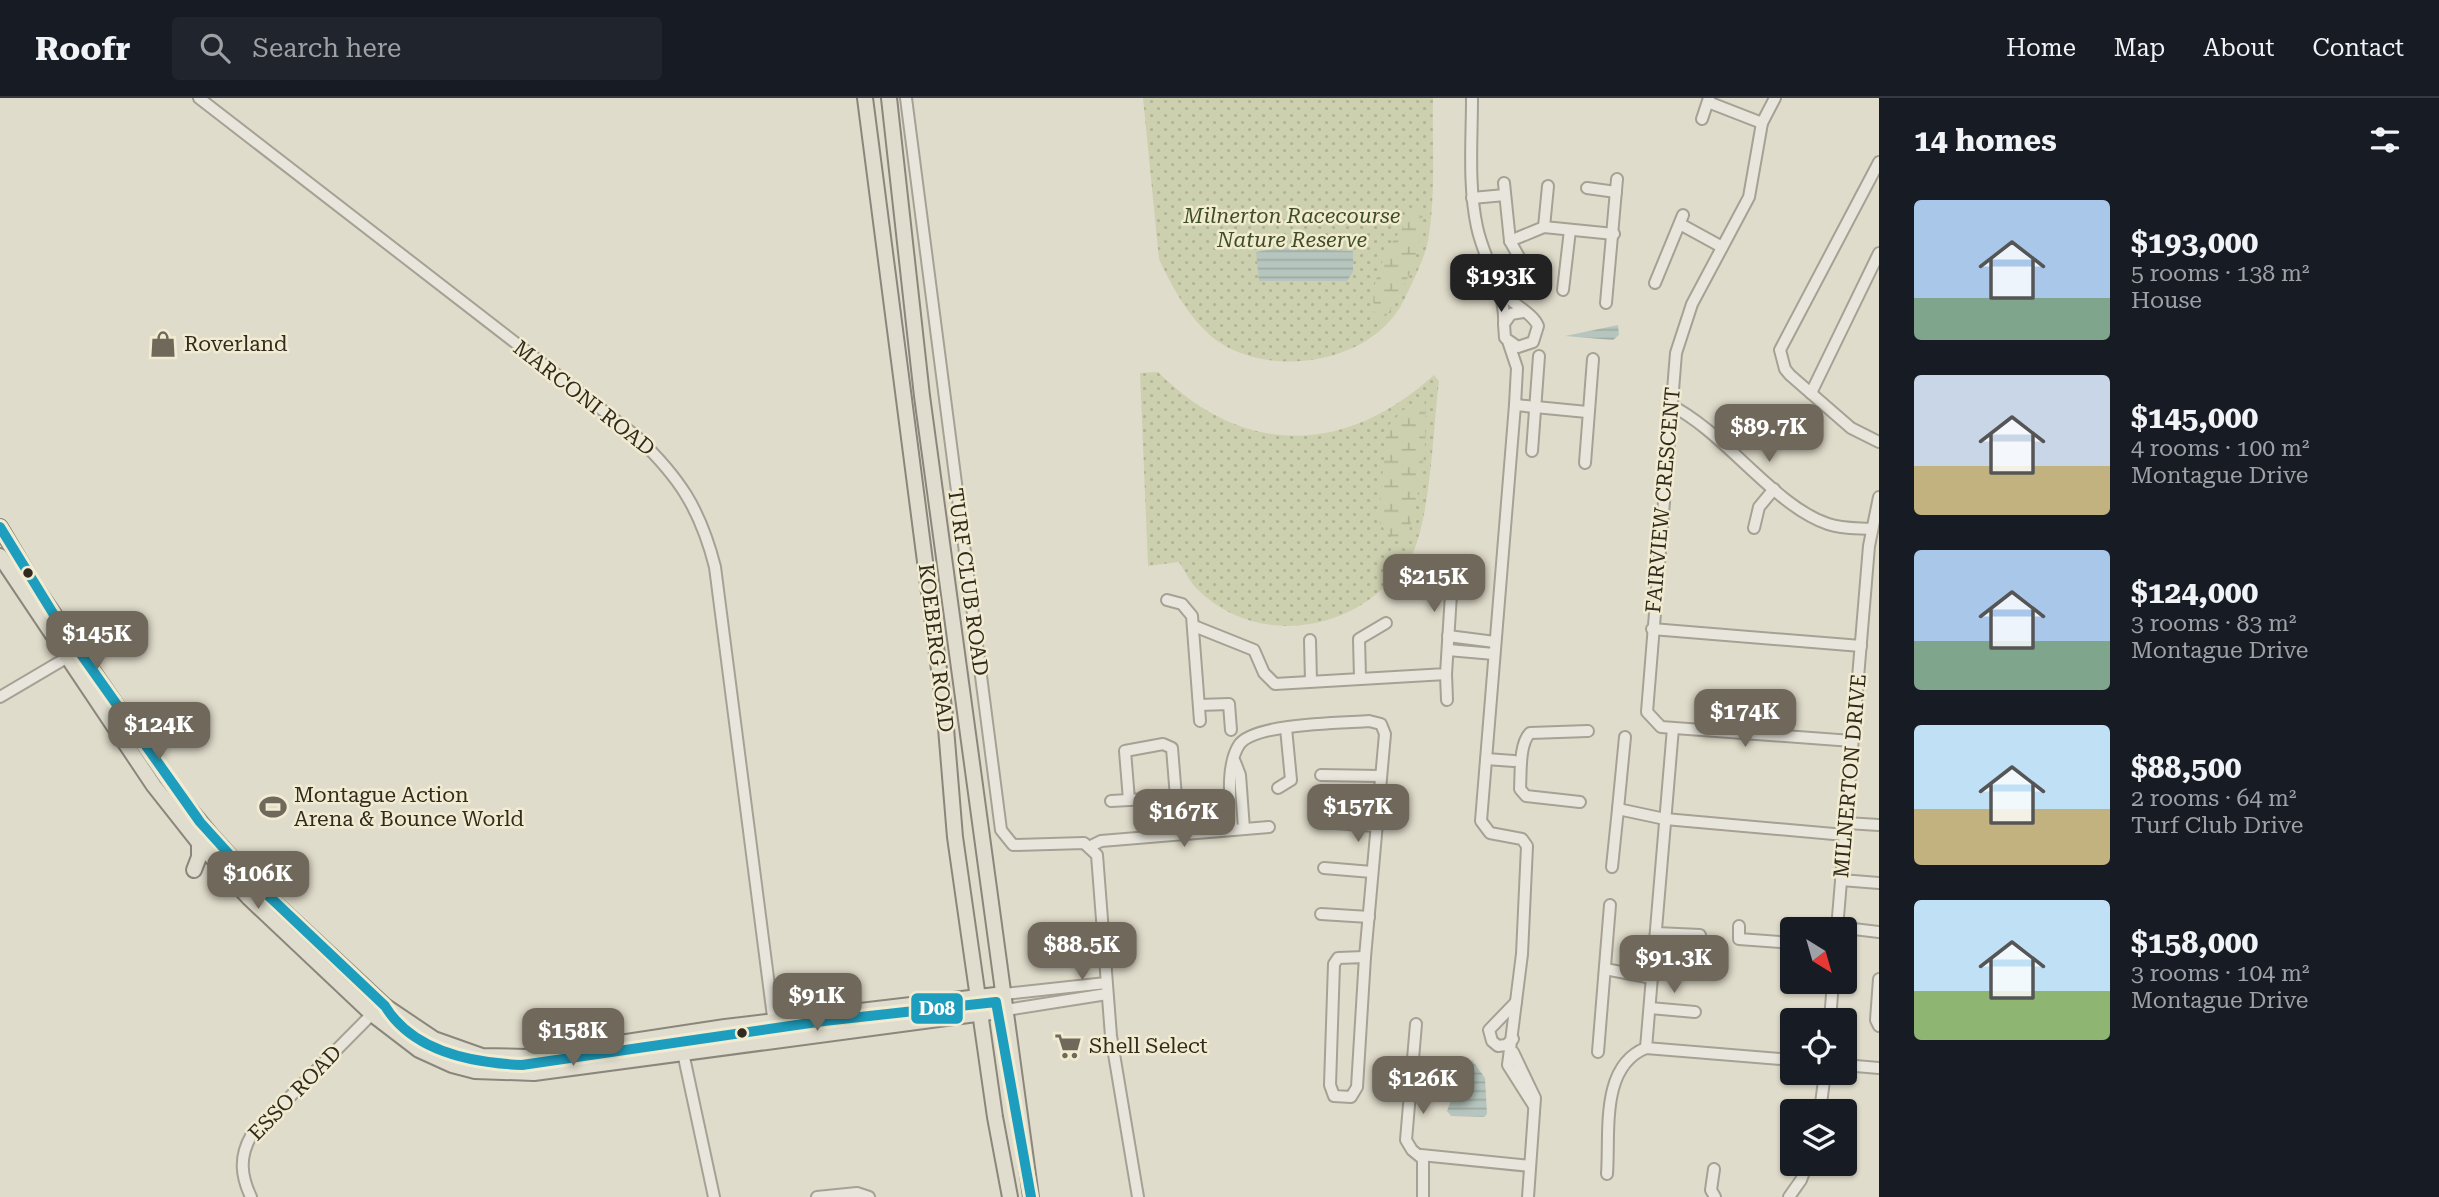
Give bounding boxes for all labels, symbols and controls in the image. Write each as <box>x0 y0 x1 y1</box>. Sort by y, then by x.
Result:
search box <box>172 17 662 80</box>
text: Roofr <box>35 29 130 68</box>
icon: search <box>196 29 234 67</box>
text: Search here <box>252 33 401 63</box>
text: Home <box>2006 34 2076 62</box>
text: Map <box>2114 34 2165 62</box>
text: About <box>2203 34 2274 62</box>
text: Contact <box>2312 34 2404 62</box>
icon: filters <box>2366 121 2404 159</box>
text: 14 homes <box>1914 123 2057 158</box>
park label: Milnerton Racecourse Nature Reserve <box>1183 204 1400 252</box>
text: $193,000 <box>2131 225 2258 260</box>
icon: home <box>1970 228 2054 312</box>
pin: $193K <box>1452 254 1550 314</box>
text: 5 rooms · 138 m² <box>2131 260 2309 287</box>
text: $193K <box>1466 263 1536 290</box>
text: House <box>2131 287 2202 314</box>
shop icon: Roverland <box>148 329 178 359</box>
place label: Roverland <box>184 332 288 356</box>
street label: MARCONI ROAD <box>509 335 659 461</box>
street label: FAIRVIEW CRESCENT <box>1641 386 1685 614</box>
text: $145,000 <box>2131 400 2258 435</box>
icon: home <box>1970 403 2054 487</box>
pin: $89.7K <box>1712 404 1826 464</box>
text: $89.7K <box>1731 413 1807 440</box>
text: 4 rooms · 100 m² <box>2131 435 2309 462</box>
text: Montague Drive <box>2131 462 2309 489</box>
street label: TURF CLUB ROAD <box>943 487 993 677</box>
pin: $215K <box>1385 554 1483 614</box>
street label: KOEBERG ROAD <box>914 562 958 734</box>
text: $215K <box>1399 563 1469 590</box>
unlabelled marker <box>21 566 35 580</box>
text: $124,000 <box>2131 575 2258 610</box>
icon: home <box>1970 578 2054 662</box>
text: 3 rooms · 83 m² <box>2131 610 2297 637</box>
pin: $145K <box>48 612 146 671</box>
text: $145K <box>62 620 132 647</box>
text: Montague Drive <box>2131 637 2309 664</box>
street label: MILNERTON DRIVE <box>1829 673 1871 879</box>
pin: $174K <box>1696 690 1794 749</box>
text: $174K <box>1710 698 1780 725</box>
pin: $124K <box>110 702 208 762</box>
text: $124K <box>124 711 194 738</box>
text: $88,500 <box>2131 750 2242 785</box>
icon: home <box>1970 753 2054 837</box>
place label: Montague Action Arena & Bounce World <box>294 783 525 831</box>
pin: $157K <box>1309 784 1407 844</box>
text: 2 rooms · 64 m² <box>2131 785 2297 812</box>
pin: $167K <box>1135 790 1233 849</box>
sports icon: Montague Action Arena & Bounce World <box>258 792 288 822</box>
text: $157K <box>1323 793 1393 820</box>
text: $167K <box>1149 798 1219 825</box>
text: Turf Club Drive <box>2131 812 2303 839</box>
pin: $106K <box>209 852 307 911</box>
text: $106K <box>223 860 293 887</box>
north arrow <box>1780 917 1857 994</box>
map controls <box>1780 917 1857 1176</box>
pin: $88.5K <box>1025 922 1139 982</box>
text: $158,000 <box>2131 925 2258 960</box>
icon: home <box>1970 928 2054 1012</box>
text: $88.5K <box>1044 931 1120 958</box>
pin: $91.3K <box>1617 936 1731 995</box>
text: $91.3K <box>1636 944 1712 971</box>
text: 3 rooms · 104 m² <box>2131 960 2309 987</box>
pin: $91K <box>776 974 858 1033</box>
text: $91K <box>789 982 845 1009</box>
text: Montague Drive <box>2131 987 2309 1014</box>
line badge: D08 <box>910 992 964 1025</box>
text: D08 <box>919 997 956 1020</box>
button: locate <box>1780 1008 1857 1085</box>
pin: $158K <box>524 1009 622 1068</box>
text: $158K <box>538 1017 608 1044</box>
unlabelled marker <box>735 1026 749 1040</box>
supermarket icon: Shell Select <box>1053 1031 1083 1061</box>
place label: Shell Select <box>1089 1034 1208 1058</box>
street label: ESSO ROAD <box>244 1040 346 1146</box>
pin: $126K <box>1374 1056 1472 1116</box>
text: $126K <box>1388 1065 1458 1092</box>
button: layers <box>1780 1099 1857 1176</box>

